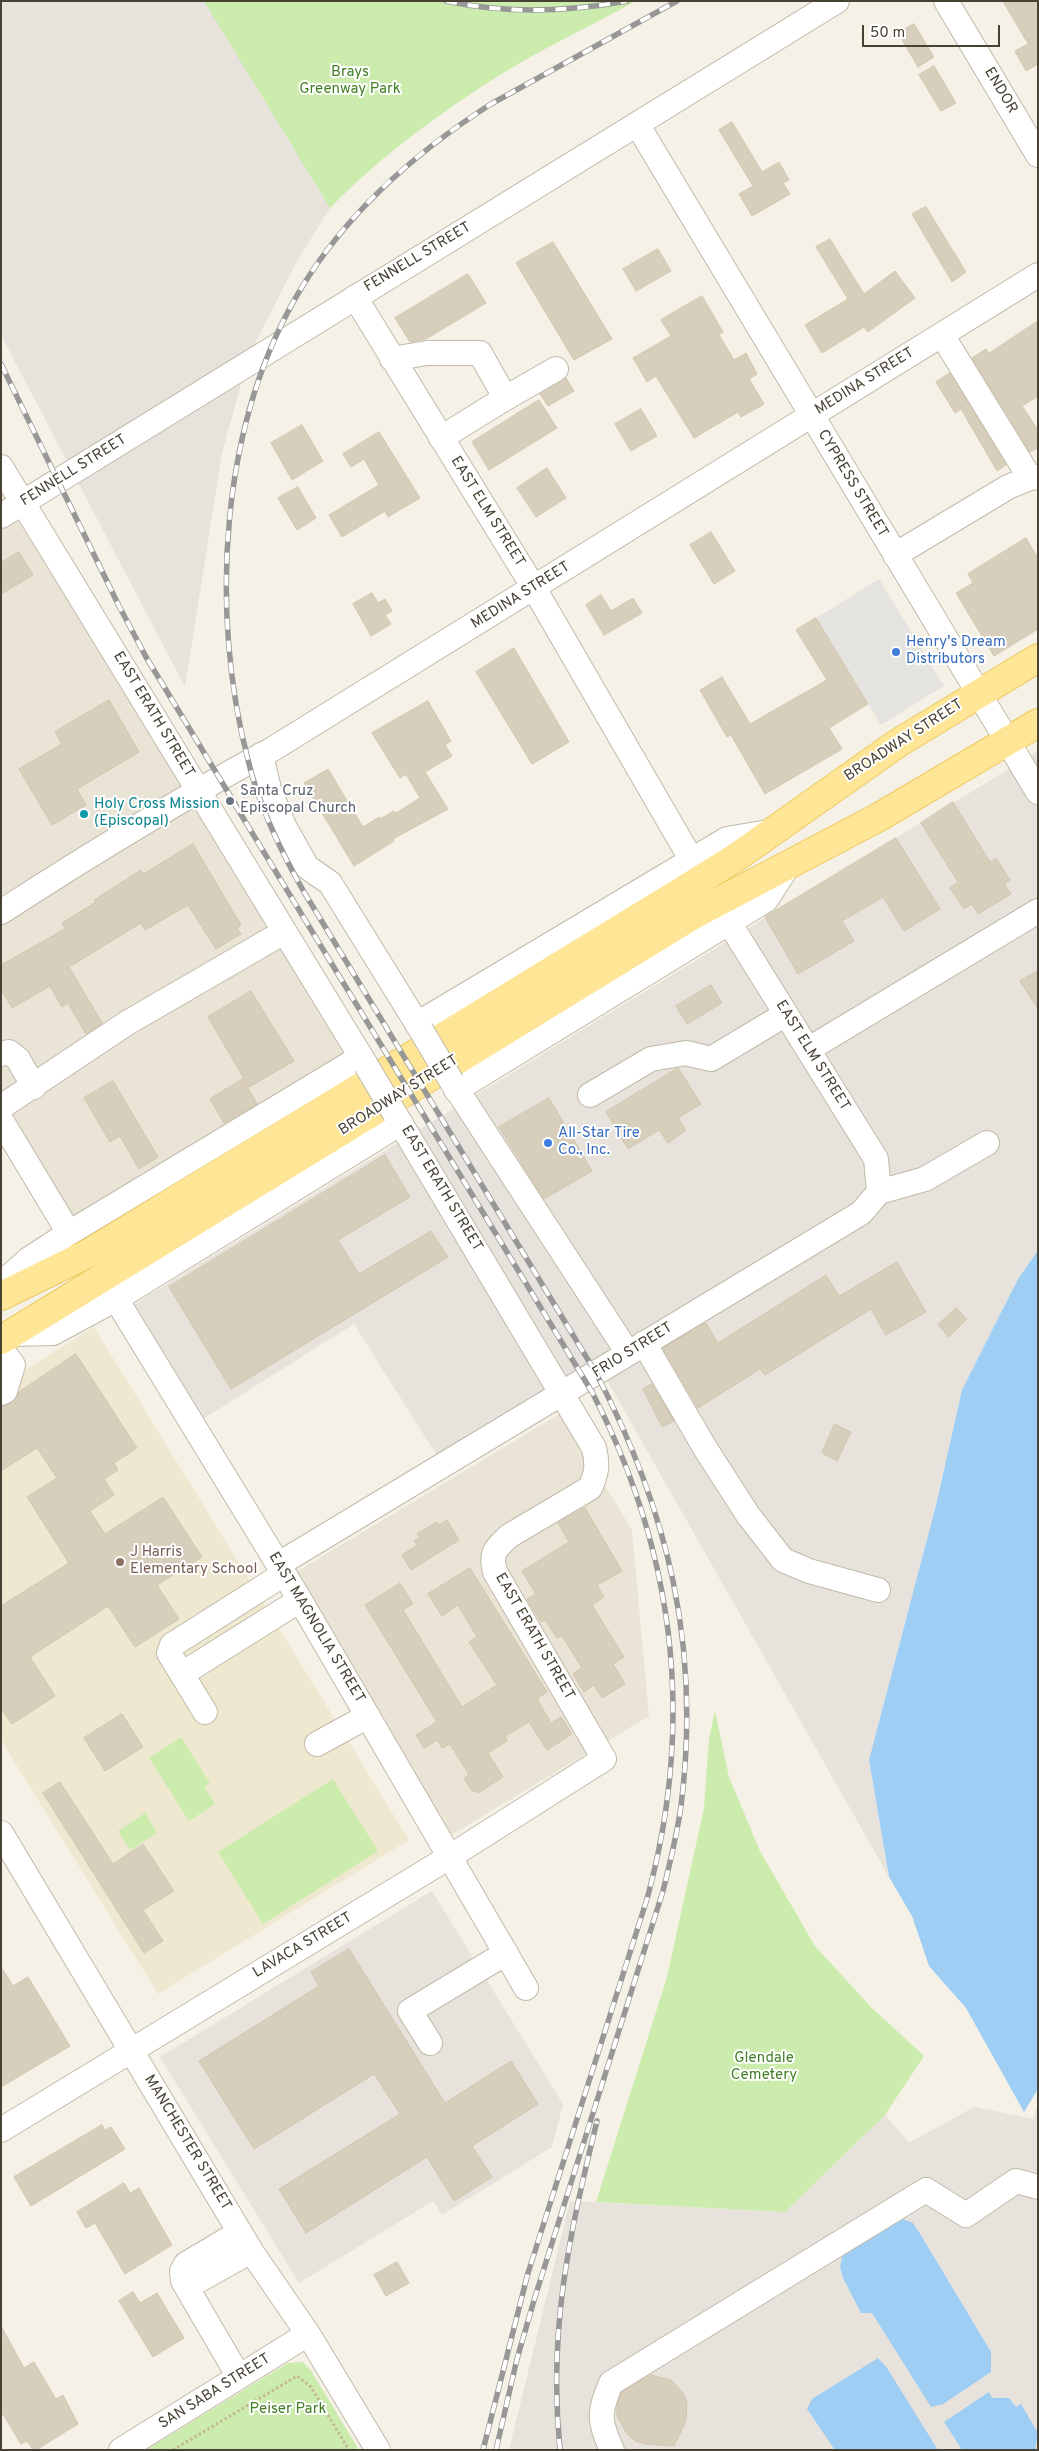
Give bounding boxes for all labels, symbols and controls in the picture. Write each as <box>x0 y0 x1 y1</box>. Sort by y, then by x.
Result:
scale bar <box>864 15 1002 47</box>
text: 50 m <box>870 24 905 43</box>
park label: Brays Greenway Park <box>299 64 401 99</box>
street label: ENDOR <box>979 65 1021 117</box>
street label: FENNELL STREET <box>361 219 475 297</box>
street label: MEDINA STREET <box>812 344 918 420</box>
street label: CYPRESS STREET <box>813 427 891 541</box>
street label: FENNELL STREET <box>18 431 130 511</box>
street label: EAST ELM STREET <box>446 453 528 571</box>
street label: MEDINA STREET <box>468 558 574 634</box>
place label: Henry's Dream Distributors <box>906 634 1006 669</box>
marker: Henry's Dream Distributors <box>890 646 902 658</box>
street label: EAST ERATH STREET <box>108 649 198 781</box>
street label: BROADWAY STREET <box>841 696 967 786</box>
place label: Santa Cruz Episcopal Church <box>240 783 356 818</box>
marker: Santa Cruz Episcopal Church <box>224 795 236 807</box>
place label: Holy Cross Mission (Episcopal) <box>94 796 220 831</box>
marker: Holy Cross Mission (Episcopal) <box>78 808 90 820</box>
street label: EAST ELM STREET <box>771 997 853 1115</box>
street label: BROADWAY STREET <box>336 1052 462 1140</box>
street label: EAST ERATH STREET <box>396 1123 486 1255</box>
place label: All-Star Tire Co., Inc. <box>558 1125 640 1160</box>
marker: All-Star Tire Co., Inc. <box>542 1137 554 1149</box>
street label: FRIO STREET <box>590 1319 676 1383</box>
place label: J Harris Elementary School <box>130 1544 257 1579</box>
street label: EAST MAGNOLIA STREET <box>264 1549 368 1707</box>
marker: J Harris Elementary School <box>114 1556 126 1568</box>
street label: EAST ERATH STREET <box>490 1570 578 1704</box>
street label: LAVACA STREET <box>250 1909 356 1983</box>
park label: Glendale Cemetery <box>731 2050 797 2085</box>
street label: MANCHESTER STREET <box>139 2072 235 2214</box>
street label: SAN SABA STREET <box>156 2350 274 2434</box>
park label: Peiser Park <box>250 2401 326 2419</box>

